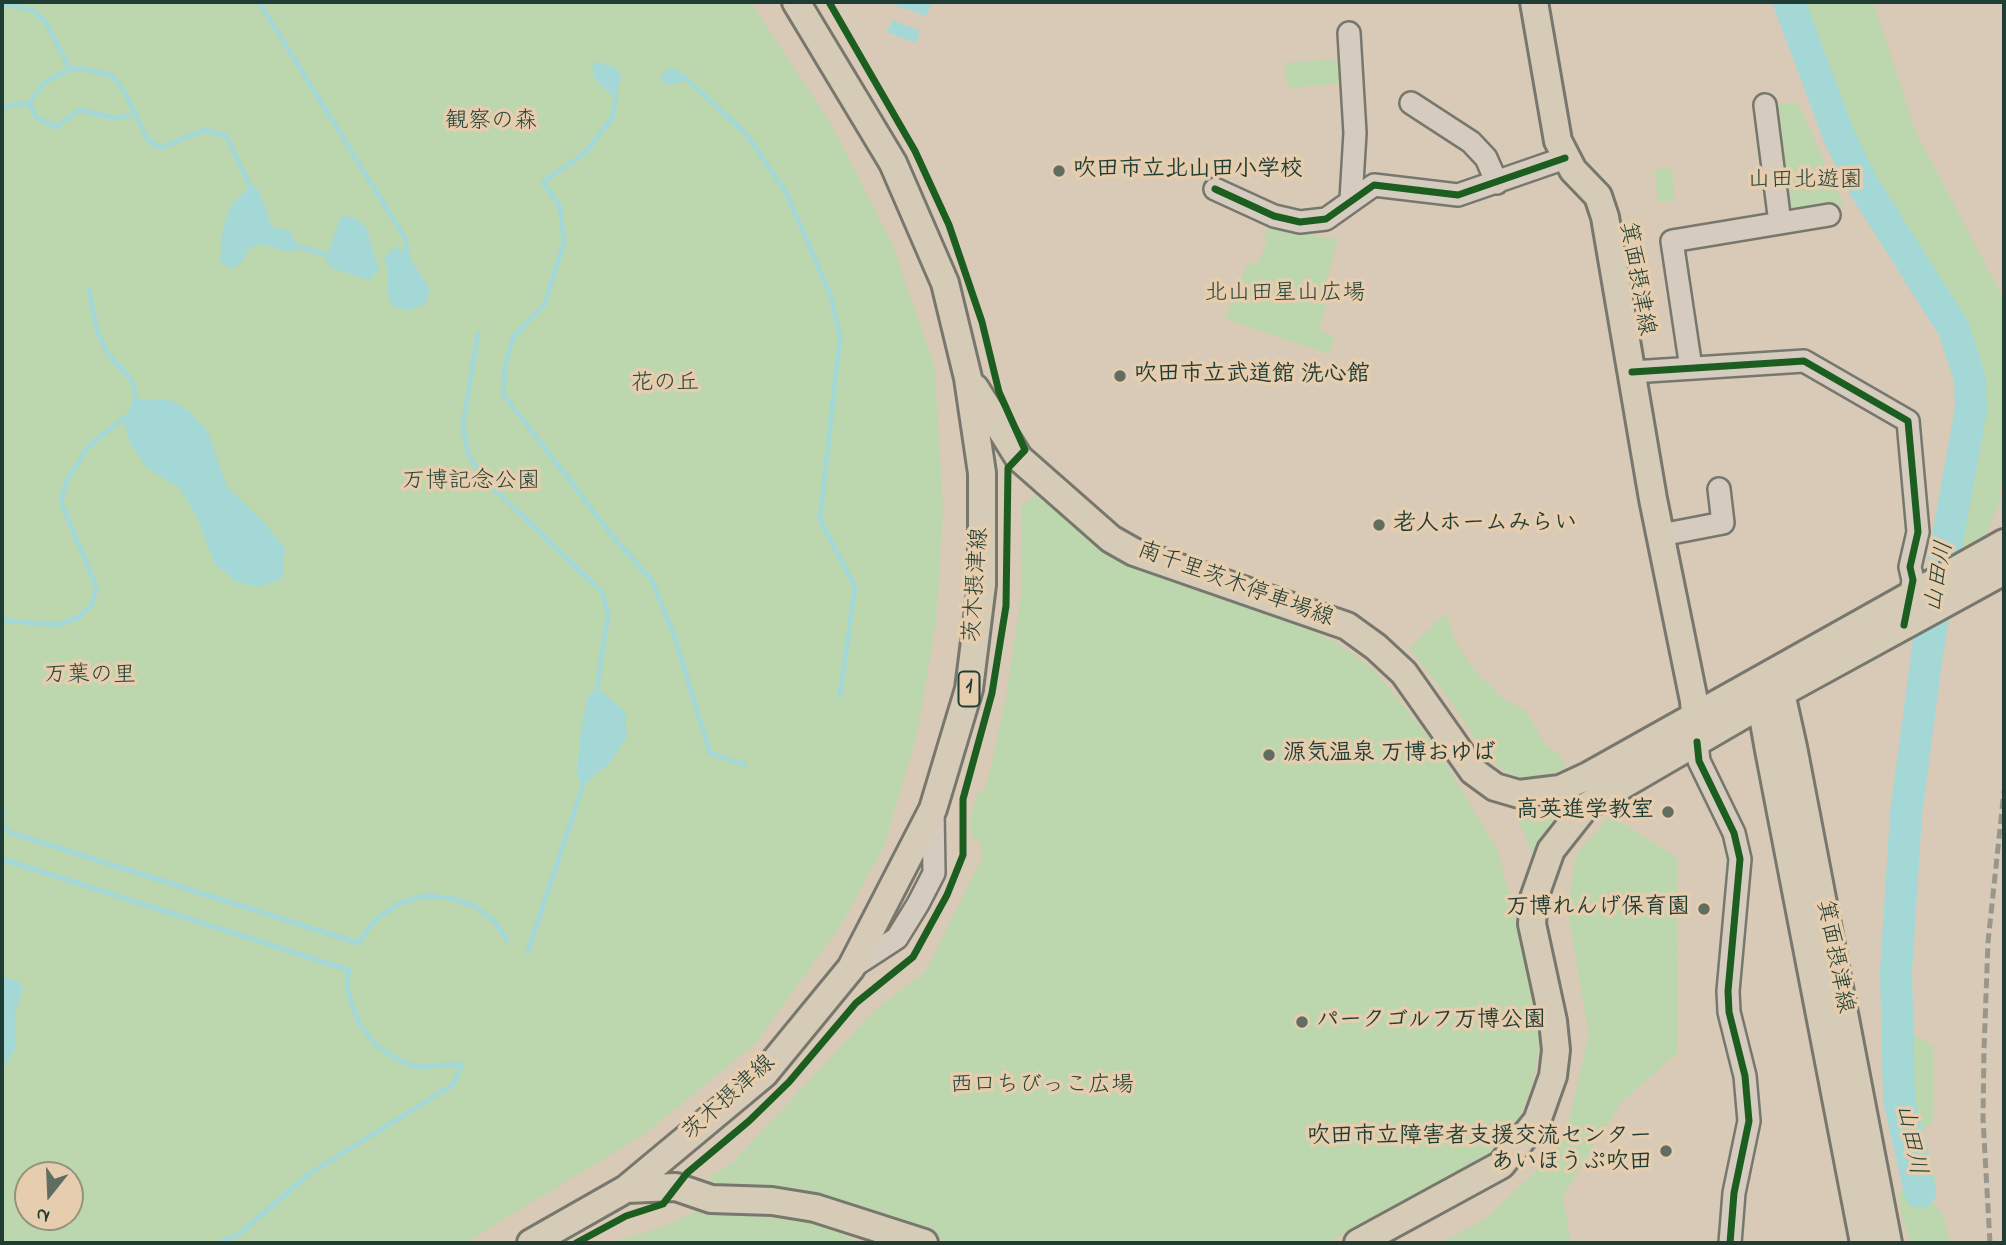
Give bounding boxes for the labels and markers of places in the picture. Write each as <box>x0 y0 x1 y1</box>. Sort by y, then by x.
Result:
place label: 吹田市立北山田小学校 <box>1073 157 1303 185</box>
marker: 吹田市立北山田小学校 <box>1051 163 1067 179</box>
place label: 吹田市立武道館 洗心館 <box>1134 362 1370 390</box>
marker: 吹田市立武道館 洗心館 <box>1112 368 1128 384</box>
place label: 老人ホームみらい <box>1393 511 1577 539</box>
marker: 老人ホームみらい <box>1371 517 1387 533</box>
place label: 源気温泉 万博おゆば <box>1283 741 1496 769</box>
marker: 源気温泉 万博おゆば <box>1261 747 1277 763</box>
place label: 高英進学教室 <box>1516 798 1654 826</box>
marker: 高英進学教室 <box>1660 804 1676 820</box>
place label: 万博れんげ保育園 <box>1506 895 1690 923</box>
marker: 万博れんげ保育園 <box>1696 901 1712 917</box>
place label: パークゴルフ万博公園 <box>1316 1008 1546 1036</box>
marker: パークゴルフ万博公園 <box>1294 1014 1310 1030</box>
place label: 吹田市立障害者支援交流センター あいほうぷ吹田 <box>1307 1124 1652 1178</box>
marker: 吹田市立障害者支援交流センター あいほうぷ吹田 <box>1658 1143 1674 1159</box>

